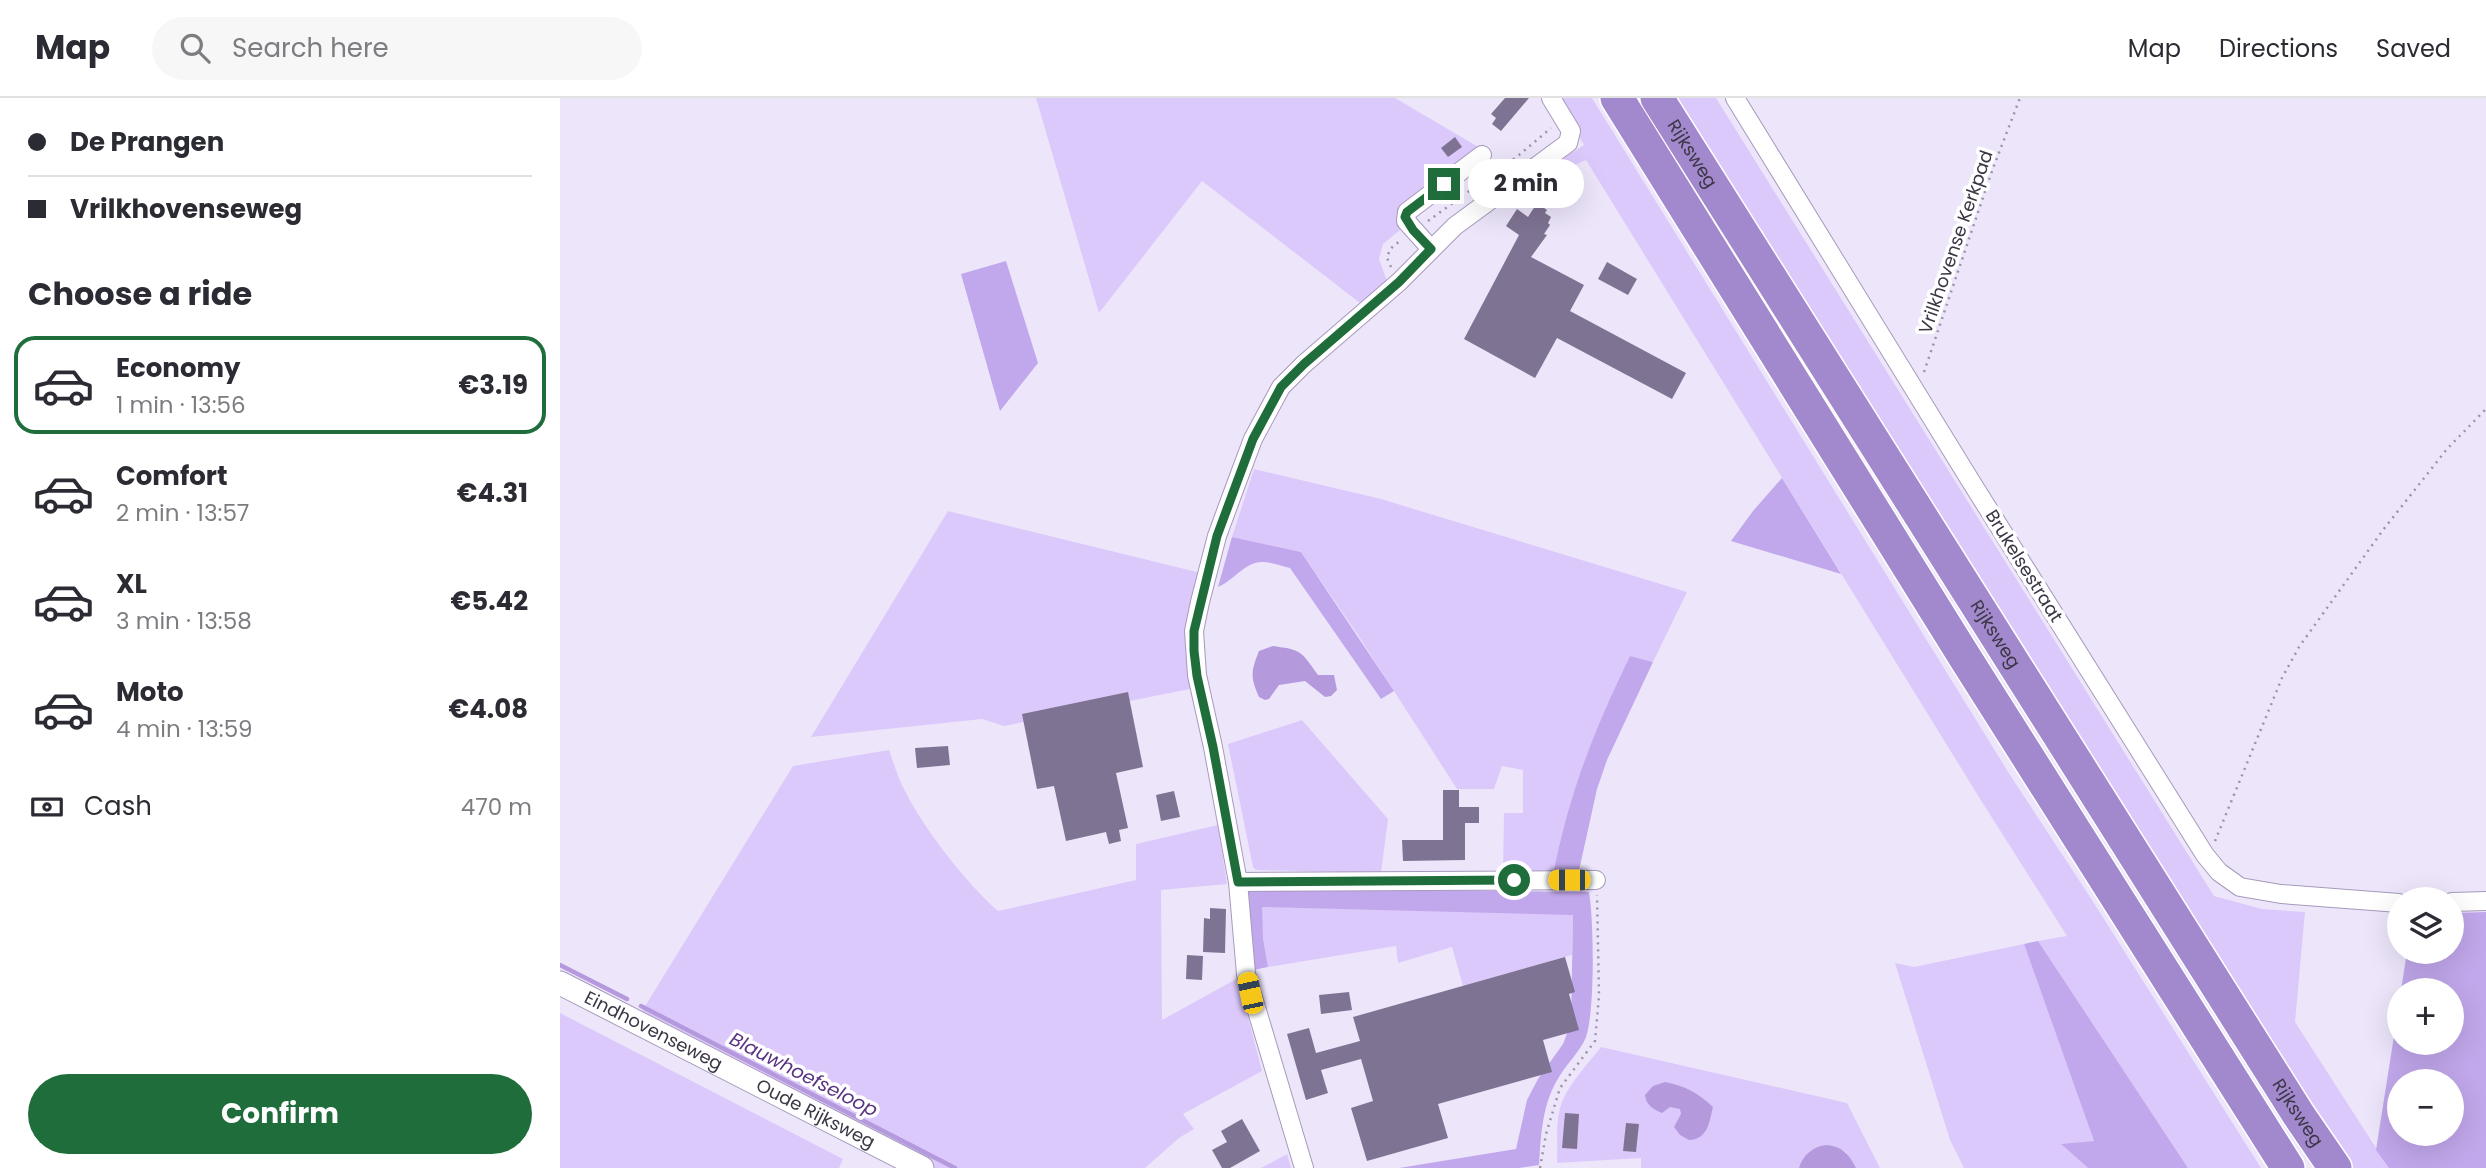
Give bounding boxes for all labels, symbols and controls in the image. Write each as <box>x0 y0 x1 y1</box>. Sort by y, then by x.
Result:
search box <box>152 17 642 80</box>
text: Map <box>35 24 110 71</box>
icon: search <box>176 29 214 67</box>
text: Search here <box>232 30 389 66</box>
text: Map <box>2128 32 2181 65</box>
text: Directions <box>2219 32 2338 65</box>
text: Saved <box>2376 32 2451 65</box>
street label: Rijksweg <box>1662 114 1724 193</box>
text: De Prangen <box>70 124 224 160</box>
street label: Vrilkhovense Kerkpad <box>1912 147 1999 337</box>
callout: 2 min <box>1468 160 1584 208</box>
text: 2 min <box>1494 167 1558 199</box>
route end <box>1428 168 1460 200</box>
text: Vrilkhovenseweg <box>70 191 302 227</box>
text: Choose a ride <box>28 271 252 316</box>
text: Economy <box>116 350 240 386</box>
icon: car <box>32 354 95 417</box>
text: €3.19 <box>458 367 528 403</box>
text: 1 min · 13:56 <box>116 389 246 421</box>
text: Comfort <box>116 458 228 494</box>
icon: car <box>32 462 95 525</box>
text: €4.31 <box>457 475 528 511</box>
text: 2 min · 13:57 <box>116 497 249 529</box>
street label: Brukelsestraat <box>1980 505 2069 627</box>
text: XL <box>116 566 147 602</box>
icon: car <box>32 570 95 633</box>
text: €5.42 <box>451 583 528 619</box>
street label: Rijksweg <box>1965 595 2027 673</box>
text: 3 min · 13:58 <box>116 605 252 637</box>
text: Moto <box>116 674 184 710</box>
icon: car <box>32 678 95 741</box>
text: €4.08 <box>449 691 528 727</box>
text: 4 min · 13:59 <box>116 713 253 745</box>
icon: cash <box>28 788 66 826</box>
text: Cash <box>84 788 152 824</box>
text: 470 m <box>461 791 532 823</box>
route start <box>1498 864 1530 896</box>
car <box>1549 870 1591 891</box>
map controls <box>2387 887 2464 1146</box>
button: layers <box>2387 887 2464 964</box>
car <box>1236 970 1265 1016</box>
button: + <box>2387 978 2464 1055</box>
street label: Eindhovenseweg <box>580 985 727 1076</box>
water label: Blauwhoefseloop <box>725 1025 883 1123</box>
button: − <box>2387 1069 2464 1146</box>
street label: Oude Rijksweg <box>752 1072 880 1154</box>
button: Confirm <box>28 1074 532 1154</box>
street label: Rijksweg <box>2267 1074 2330 1151</box>

